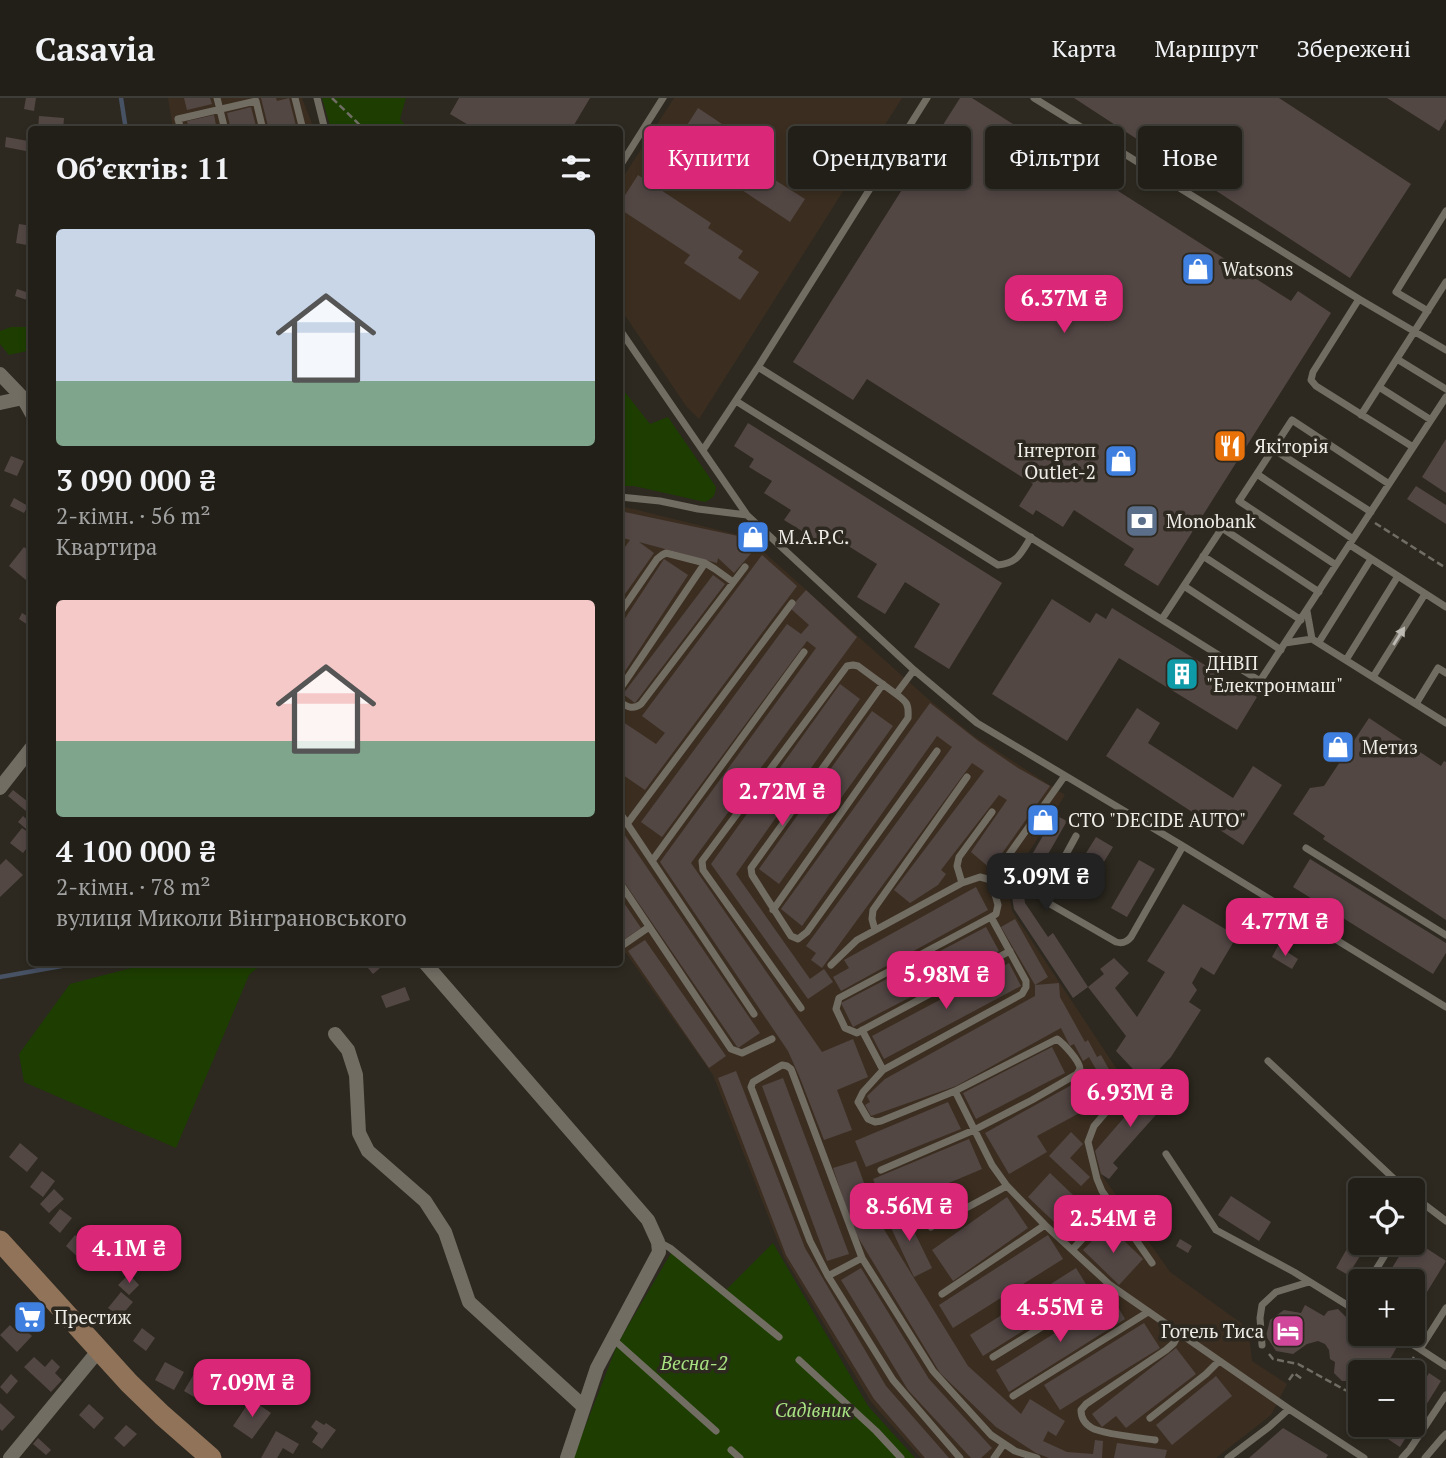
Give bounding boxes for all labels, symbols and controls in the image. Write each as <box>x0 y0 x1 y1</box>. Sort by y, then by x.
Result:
text: Casavia <box>35 27 155 70</box>
text: Карта <box>1052 32 1117 64</box>
text: Маршрут <box>1155 32 1258 64</box>
text: Збережені <box>1296 32 1411 64</box>
chip: Купити <box>644 126 774 189</box>
chip: Орендувати <box>788 126 971 189</box>
chip: Фільтри <box>985 126 1124 189</box>
chip: Нове <box>1138 126 1242 189</box>
text: Об’єктів: 11 <box>56 148 230 188</box>
icon: filters <box>557 149 595 187</box>
shop icon: Watsons <box>1179 250 1217 288</box>
place label: Watsons <box>1222 256 1293 281</box>
icon: home <box>263 275 389 401</box>
pin: 6.37M ₴ <box>999 275 1129 335</box>
text: 6.37M ₴ <box>1021 282 1107 313</box>
restaurant icon: Якіторія <box>1211 427 1249 465</box>
place label: Якіторія <box>1254 433 1329 458</box>
place label: Інтертоп Outlet-2 <box>1017 437 1096 484</box>
shop icon: Інтертоп Outlet-2 <box>1102 442 1140 480</box>
text: 3 090 000 ₴ <box>56 460 216 500</box>
text: 2-кімн. · 56 m² <box>56 500 210 531</box>
bank icon: Monobank <box>1123 502 1161 540</box>
place label: Monobank <box>1166 508 1256 533</box>
shop icon: М.А.Р.С. <box>734 518 772 556</box>
place label: М.А.Р.С. <box>778 524 849 549</box>
text: Квартира <box>56 531 157 562</box>
one-way arrow <box>1393 626 1406 645</box>
icon: home <box>263 646 389 772</box>
place label: ДНВП "Електронмаш" <box>1206 650 1343 697</box>
building icon: ДНВП "Електронмаш" <box>1163 655 1201 693</box>
shop icon: Метиз <box>1319 728 1357 766</box>
place label: Метиз <box>1362 734 1418 759</box>
pin: 2.72M ₴ <box>717 768 847 828</box>
text: 2.72M ₴ <box>739 775 825 806</box>
shop icon: СТО "DECIDE AUTO" <box>1024 801 1062 839</box>
place label: СТО "DECIDE AUTO" <box>1068 807 1246 832</box>
text: 4 100 000 ₴ <box>56 831 216 871</box>
pin: 3.09M ₴ <box>981 854 1111 913</box>
text: 3.09M ₴ <box>1003 860 1089 891</box>
text: 2-кімн. · 78 m² <box>56 871 210 902</box>
pin: 4.77M ₴ <box>1220 898 1350 958</box>
text: вулиця Миколи Вінграновського <box>56 902 407 933</box>
text: 4.77M ₴ <box>1242 905 1328 936</box>
pin: 5.98M ₴ <box>881 951 1011 1011</box>
text: 5.98M ₴ <box>903 958 989 989</box>
pin: 6.93M ₴ <box>1065 1070 1195 1129</box>
text: 6.93M ₴ <box>1087 1076 1173 1107</box>
map controls <box>1348 1178 1425 1437</box>
button: locate <box>1348 1178 1425 1255</box>
pin: 8.56M ₴ <box>844 1184 974 1243</box>
text: 8.56M ₴ <box>866 1190 952 1221</box>
pin: 2.54M ₴ <box>1048 1196 1178 1255</box>
text: 2.54M ₴ <box>1070 1202 1156 1233</box>
pin: 4.1M ₴ <box>72 1226 186 1285</box>
text: 4.1M ₴ <box>92 1232 166 1263</box>
button: + <box>1348 1269 1425 1346</box>
pin: 4.55M ₴ <box>995 1284 1125 1344</box>
text: 4.55M ₴ <box>1017 1291 1103 1322</box>
supermarket icon: Престиж <box>11 1298 49 1336</box>
place label: Престиж <box>54 1304 132 1329</box>
hotel icon: Готель Тиса <box>1269 1312 1307 1350</box>
place label: Готель Тиса <box>1161 1318 1264 1343</box>
park label: Весна-2 <box>660 1350 728 1375</box>
pin: 7.09M ₴ <box>187 1360 317 1419</box>
button: − <box>1348 1360 1425 1437</box>
text: 7.09M ₴ <box>209 1366 295 1397</box>
park label: Садівник <box>775 1397 851 1422</box>

